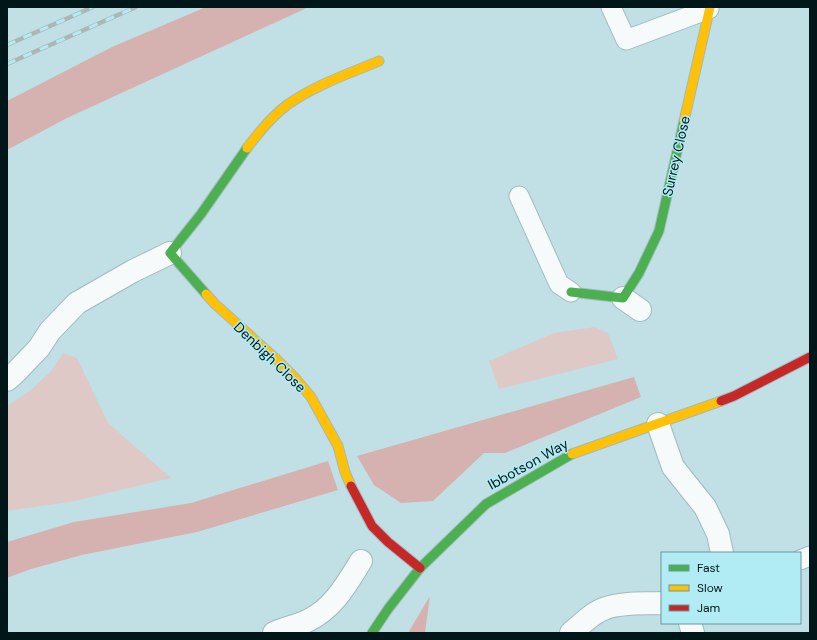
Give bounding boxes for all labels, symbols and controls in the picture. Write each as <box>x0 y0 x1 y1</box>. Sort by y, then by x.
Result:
street label: Surrey Close <box>658 114 694 198</box>
street label: Denbigh Close <box>230 318 310 396</box>
street label: Ibbotson Way <box>485 434 572 494</box>
legend <box>661 552 801 624</box>
text: Fast <box>697 560 720 576</box>
text: Slow <box>697 580 723 596</box>
text: Jam <box>697 600 720 616</box>

